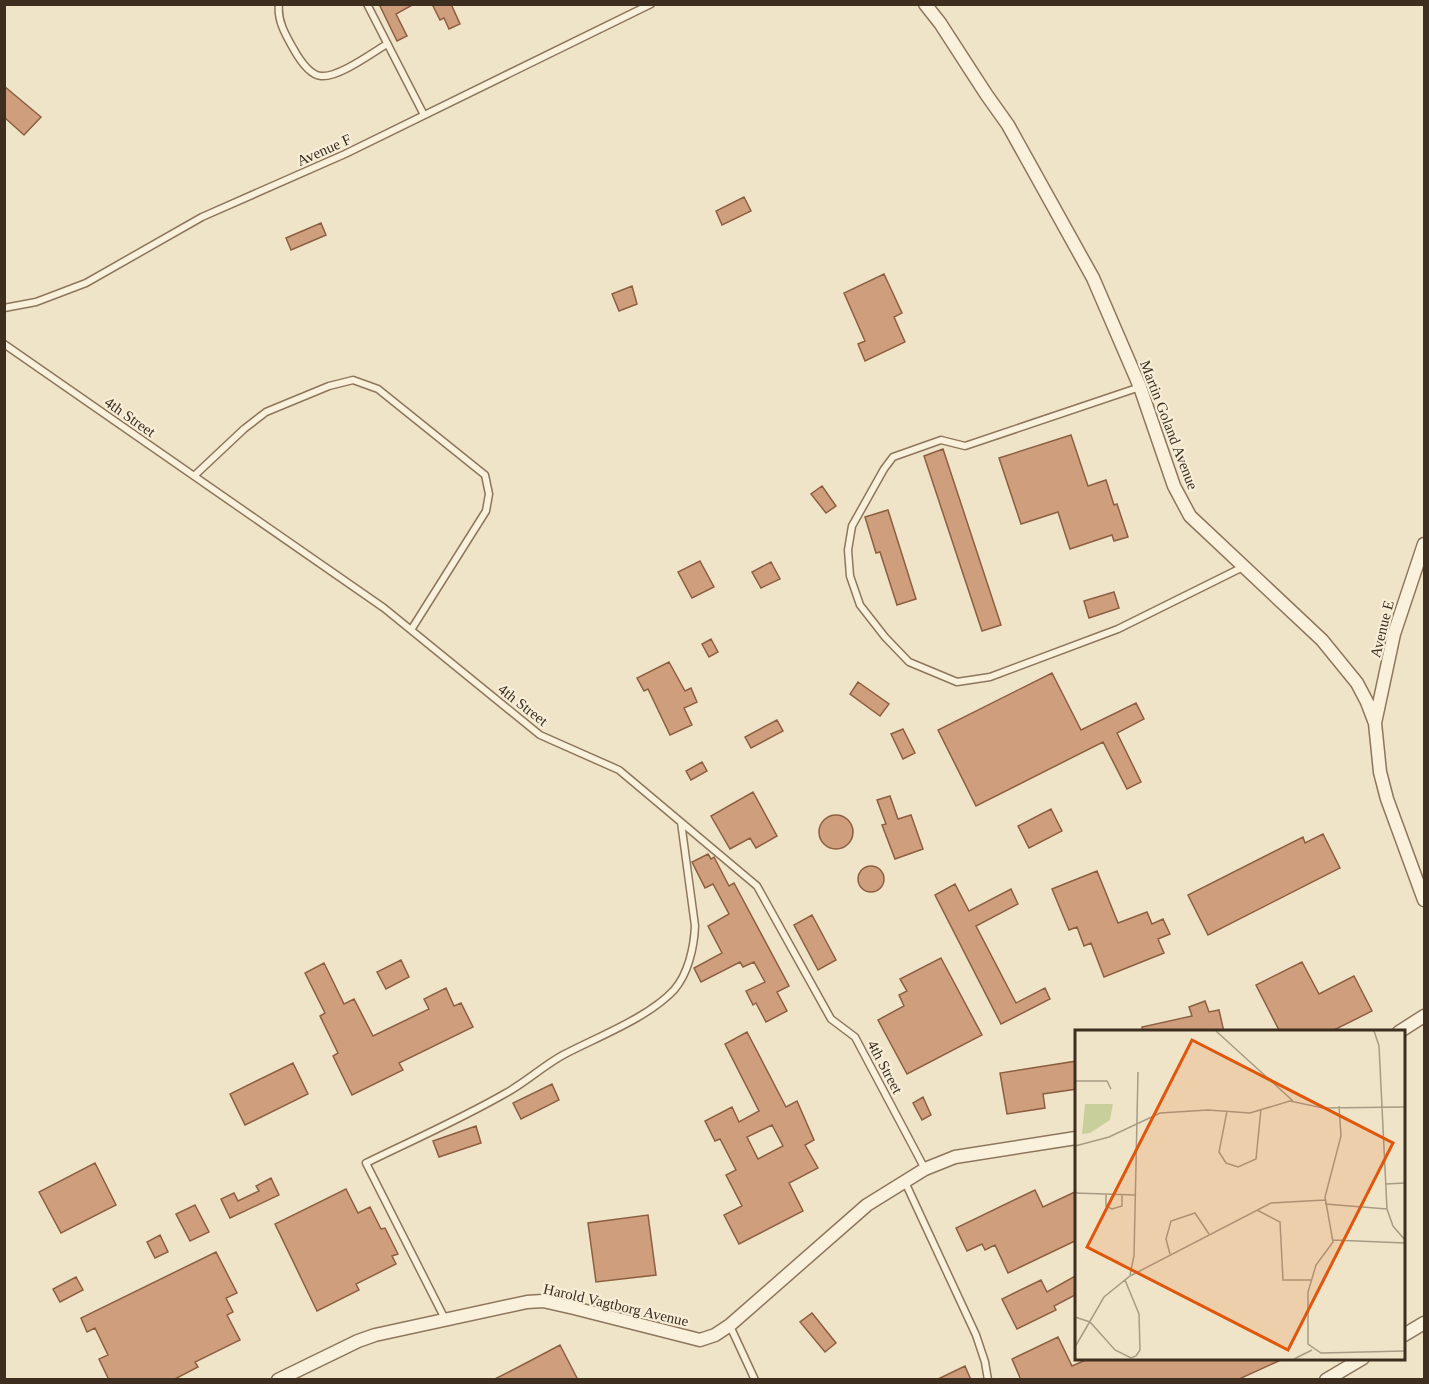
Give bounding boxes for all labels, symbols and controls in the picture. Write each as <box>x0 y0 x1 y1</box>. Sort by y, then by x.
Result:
street label: Avenue F <box>294 131 354 169</box>
street label: Martin Goland Avenue <box>1137 358 1201 492</box>
street label: 4th Street <box>102 394 159 441</box>
street label: Avenue E <box>1367 599 1397 659</box>
street label: 4th Street <box>495 681 551 730</box>
inset map <box>1075 1030 1405 1360</box>
street label: 4th Street <box>864 1038 906 1097</box>
street label: Harold Vagtborg Avenue <box>542 1281 690 1330</box>

